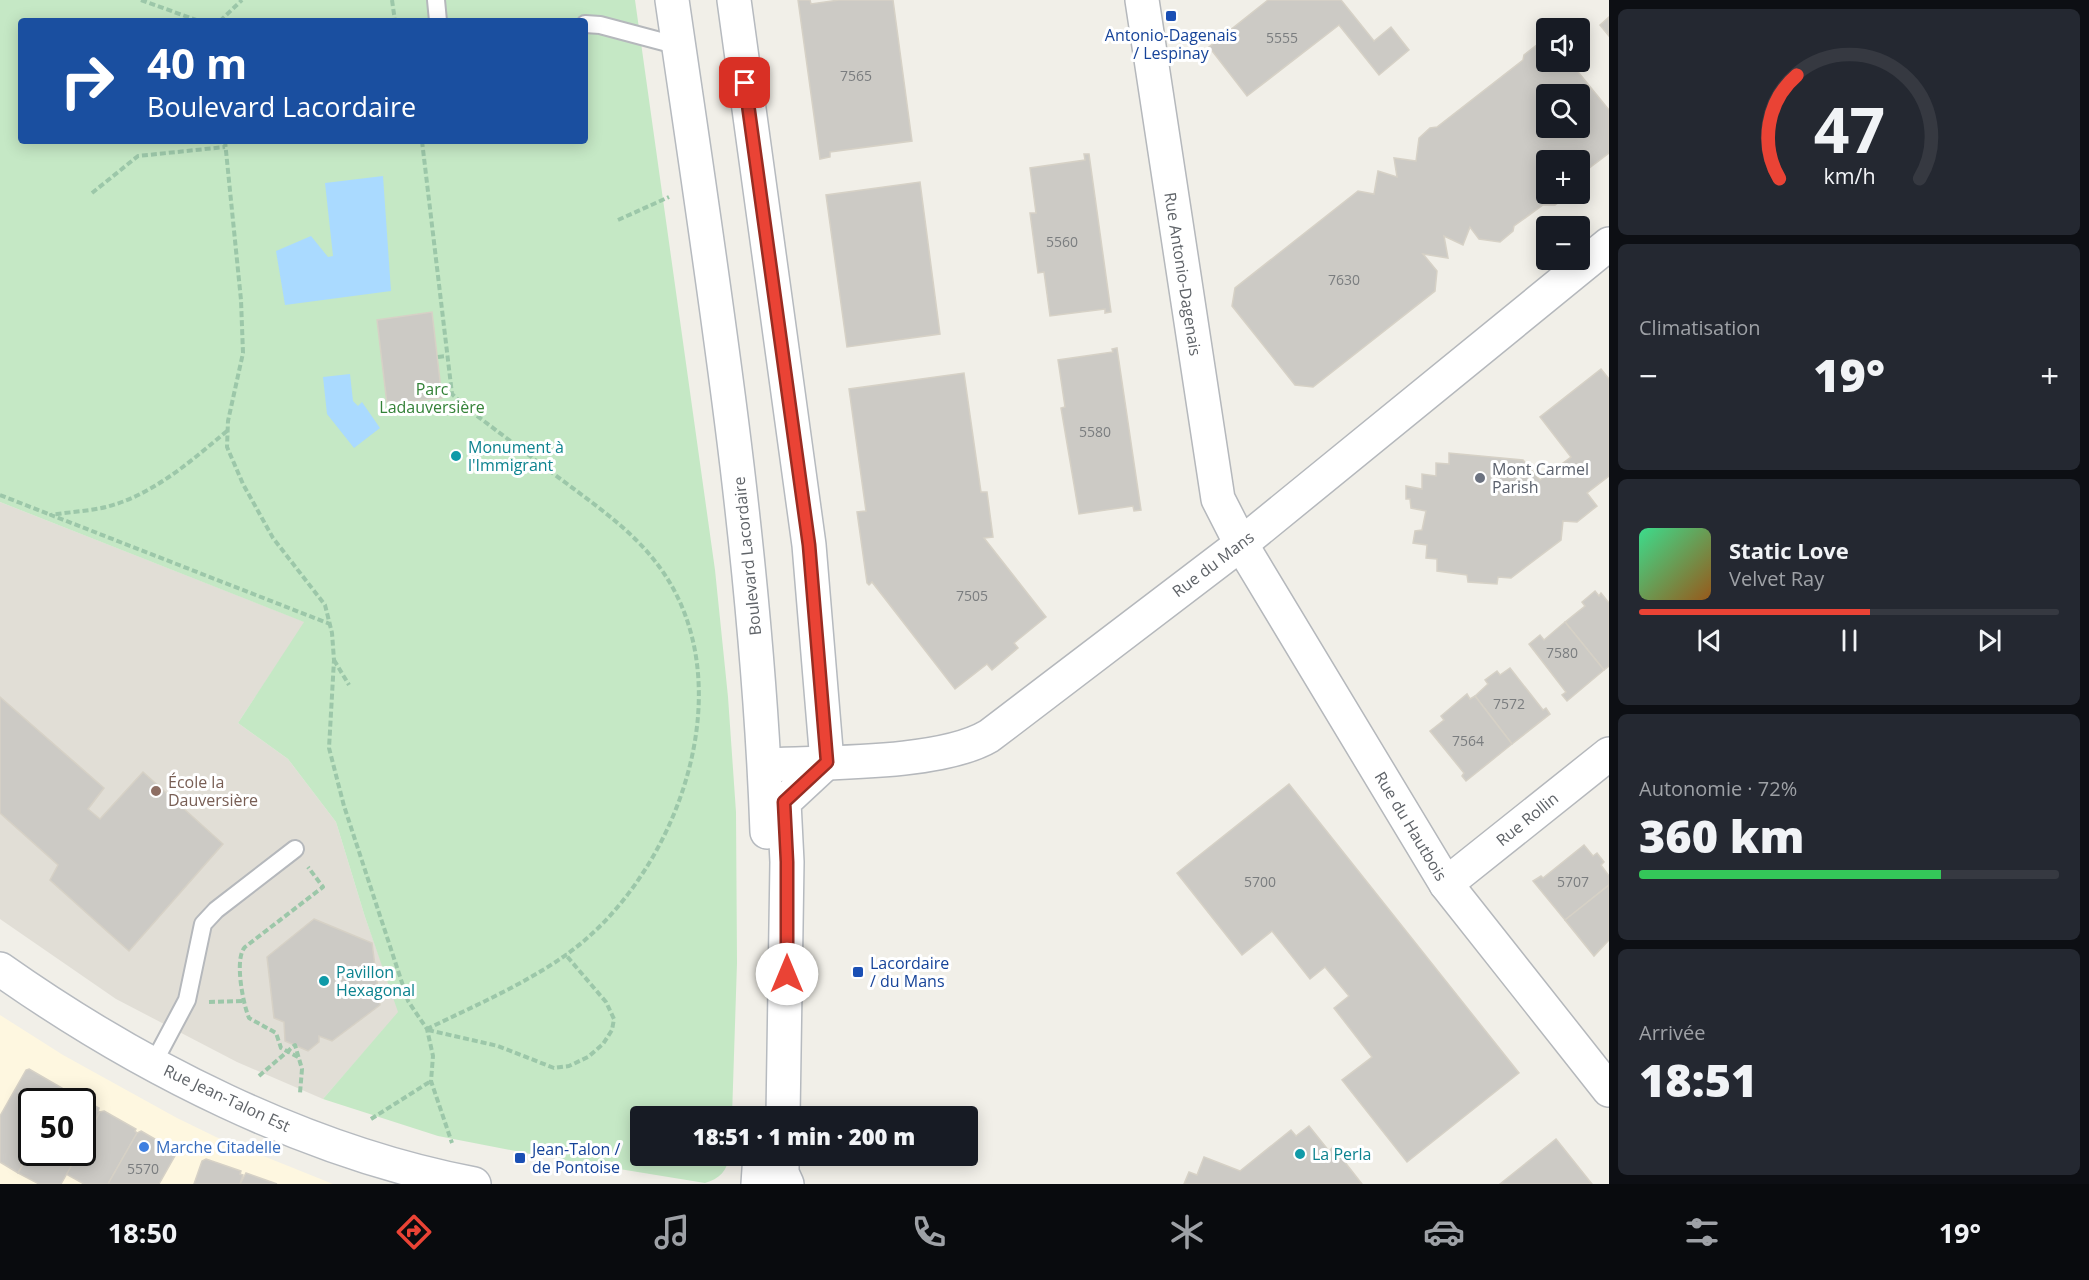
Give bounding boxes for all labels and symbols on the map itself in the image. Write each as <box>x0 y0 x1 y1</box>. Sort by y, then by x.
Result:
marker: Antonio-Dagenais / Lespinay <box>1164 9 1178 23</box>
place label: Antonio-Dagenais / Lespinay <box>1105 24 1237 64</box>
house number: 5555 <box>1266 28 1298 47</box>
pin <box>719 57 770 108</box>
house number: 7565 <box>840 66 872 85</box>
street label: Rue Antonio-Dagenais <box>1159 191 1207 357</box>
house number: 5560 <box>1046 232 1078 251</box>
house number: 7630 <box>1328 270 1360 289</box>
park label: Parc Ladauversière <box>379 378 485 418</box>
house number: 5580 <box>1079 422 1111 441</box>
place label: Monument à l'Immigrant <box>468 436 564 476</box>
marker: Monument à l'Immigrant <box>449 449 463 463</box>
place label: Mont Carmel Parish <box>1492 458 1589 498</box>
marker: Mont Carmel Parish <box>1473 471 1487 485</box>
street label: Boulevard Lacordaire <box>728 476 766 636</box>
street label: Rue du Mans <box>1168 526 1258 602</box>
house number: 7505 <box>956 586 988 605</box>
house number: 7580 <box>1546 643 1578 662</box>
house number: 7572 <box>1493 694 1525 713</box>
house number: 7564 <box>1452 731 1484 750</box>
street label: Rue du Hautbois <box>1370 767 1452 885</box>
place label: École la Dauversière <box>168 771 258 811</box>
marker: École la Dauversière <box>149 784 163 798</box>
street label: Rue Rollin <box>1491 787 1563 851</box>
house number: 5700 <box>1244 872 1276 891</box>
house number: 5707 <box>1557 872 1589 891</box>
position arrow <box>755 942 819 1006</box>
place label: Lacordaire / du Mans <box>870 952 949 992</box>
place label: Pavillon Hexagonal <box>336 961 415 1001</box>
marker: Lacordaire / du Mans <box>851 965 865 979</box>
marker: Pavillon Hexagonal <box>317 974 331 988</box>
street label: Rue Jean-Talon Est <box>160 1059 294 1137</box>
speed limit sign: 50 <box>18 1088 96 1166</box>
place label: Marche Citadelle <box>156 1136 281 1158</box>
place label: Jean-Talon / de Pontoise <box>530 1138 620 1178</box>
marker: Marche Citadelle <box>137 1140 151 1154</box>
place label: La Perla <box>1312 1143 1371 1165</box>
marker: La Perla <box>1293 1147 1307 1161</box>
marker: Jean-Talon / de Pontoise <box>513 1151 527 1165</box>
house number: 5570 <box>127 1159 159 1178</box>

